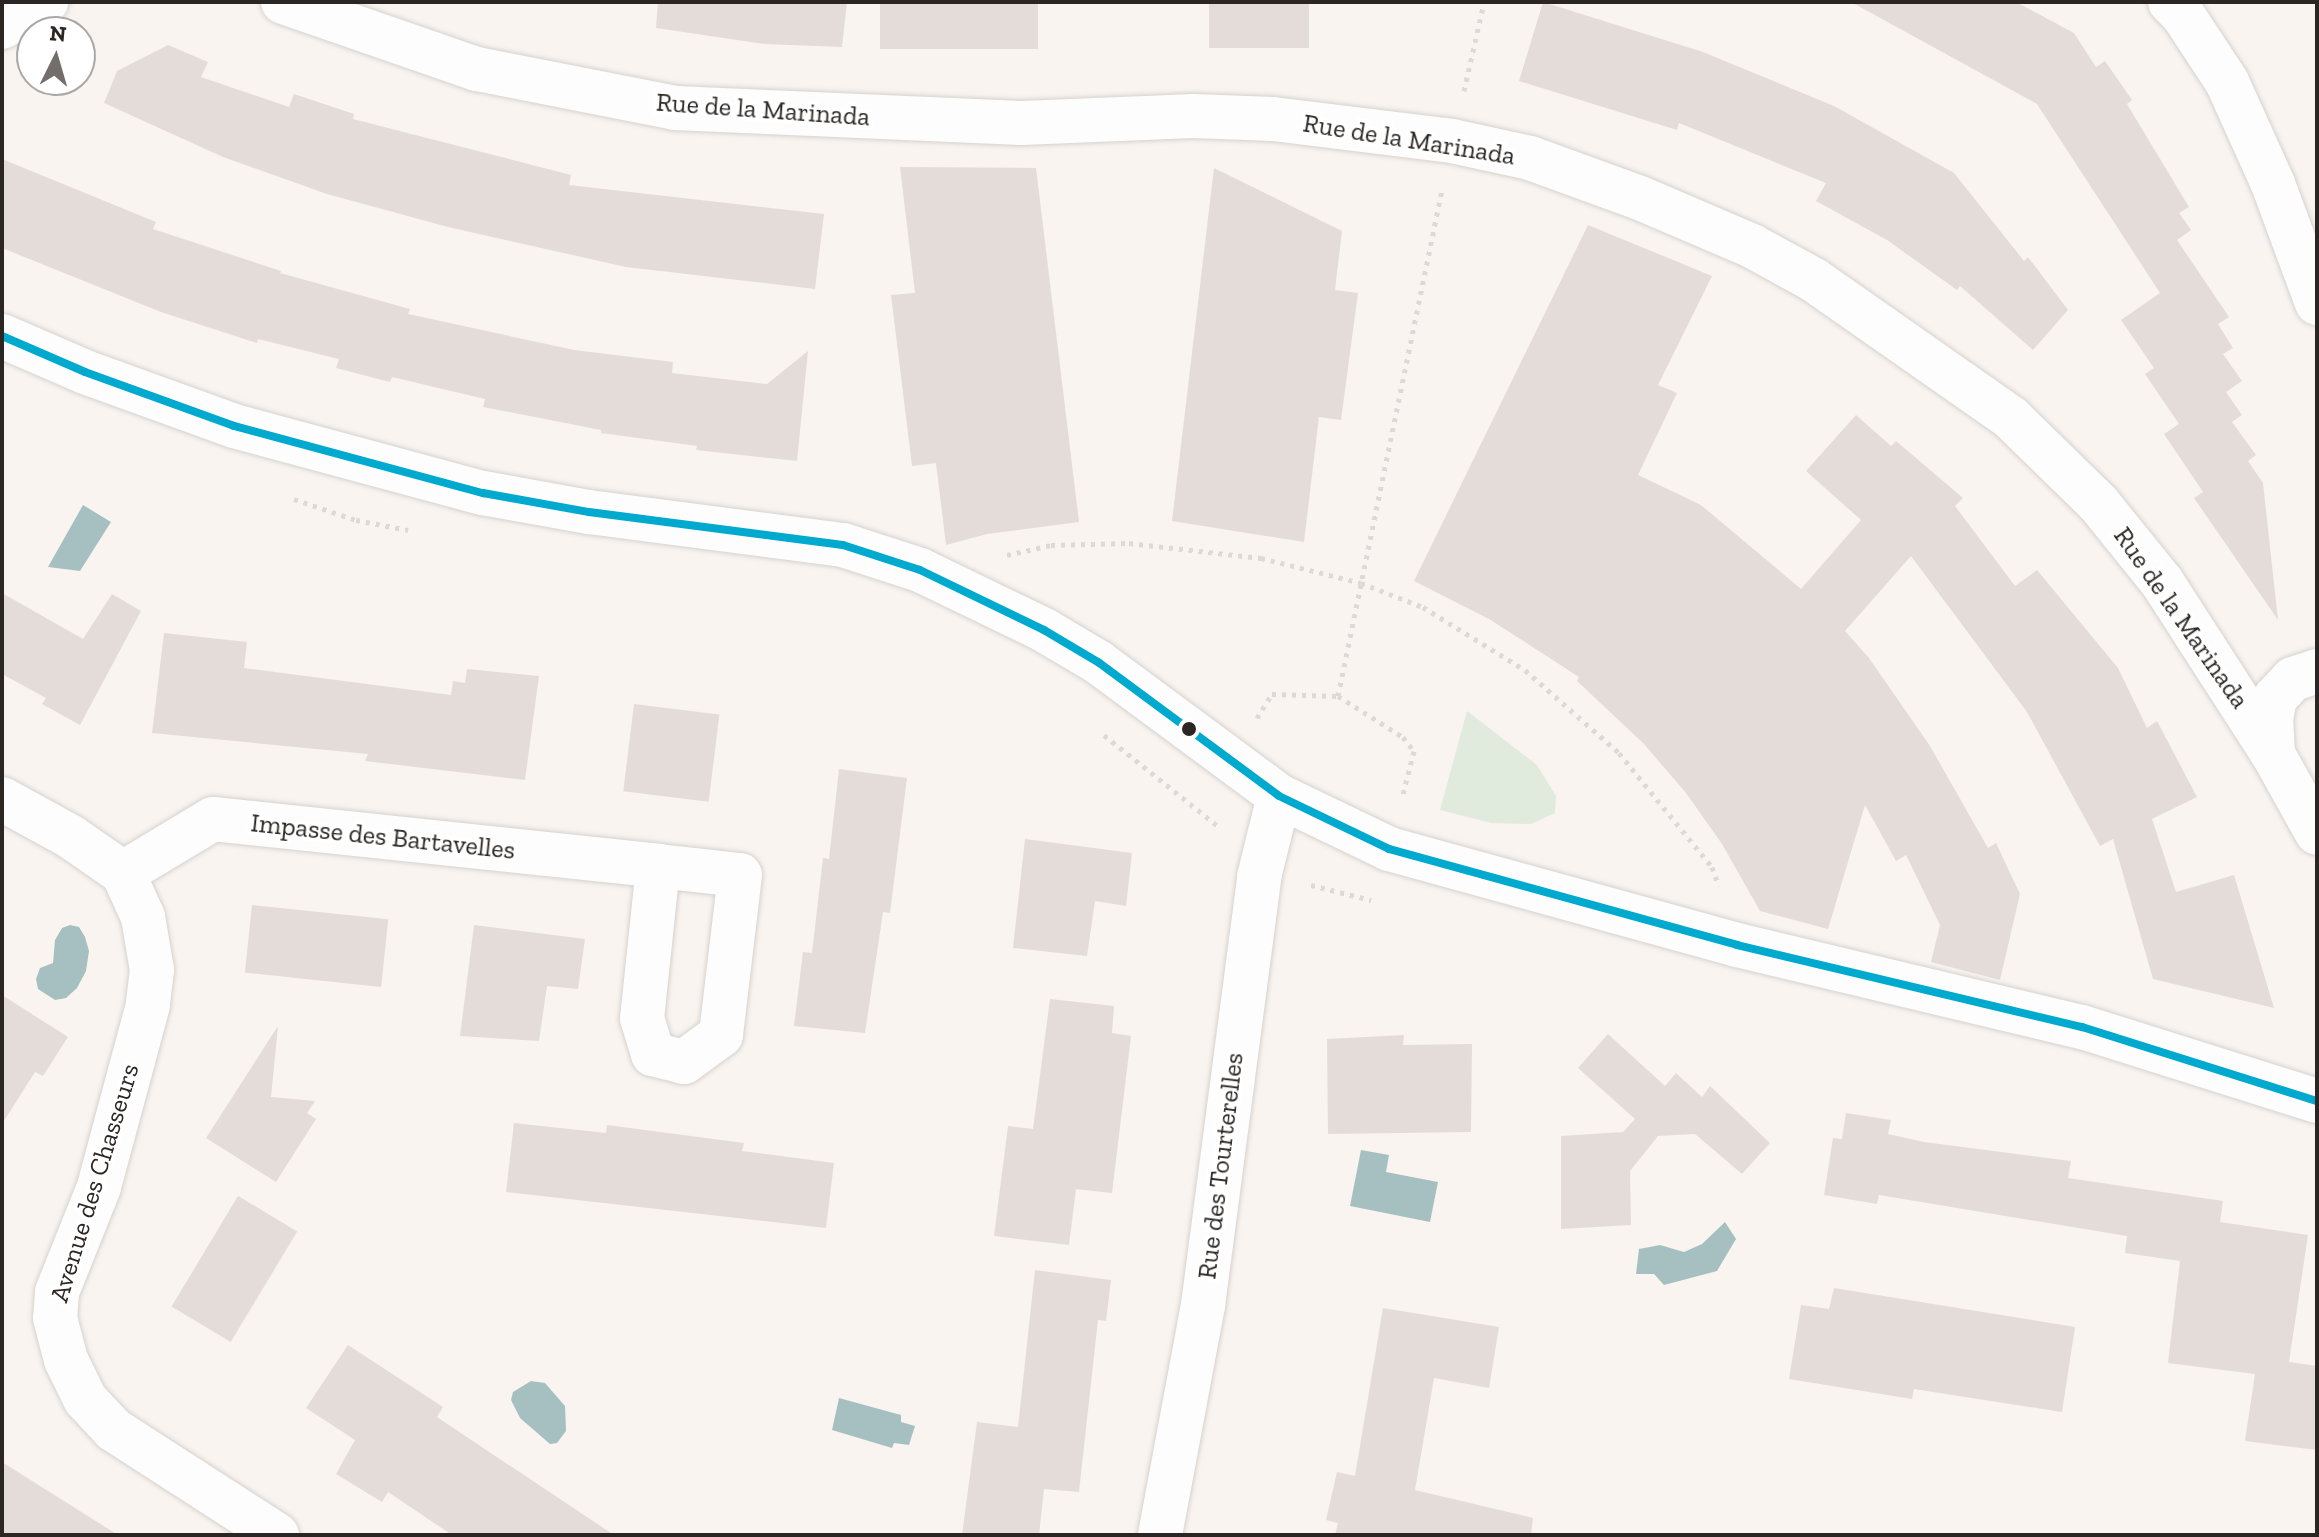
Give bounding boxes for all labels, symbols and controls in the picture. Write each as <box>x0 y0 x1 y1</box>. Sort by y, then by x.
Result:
north arrow <box>16 16 96 96</box>
text: N <box>48 19 67 48</box>
street label: Rue de la Marinada <box>655 87 871 133</box>
street label: Rue de la Marinada <box>1301 108 1517 172</box>
street label: Rue de la Marinada <box>2107 521 2255 715</box>
unlabelled marker <box>1181 721 1197 737</box>
street label: Impasse des Bartavelles <box>249 808 517 866</box>
street label: Rue des Tourterelles <box>1192 1051 1250 1281</box>
street label: Avenue des Chasseurs <box>44 1060 146 1306</box>

